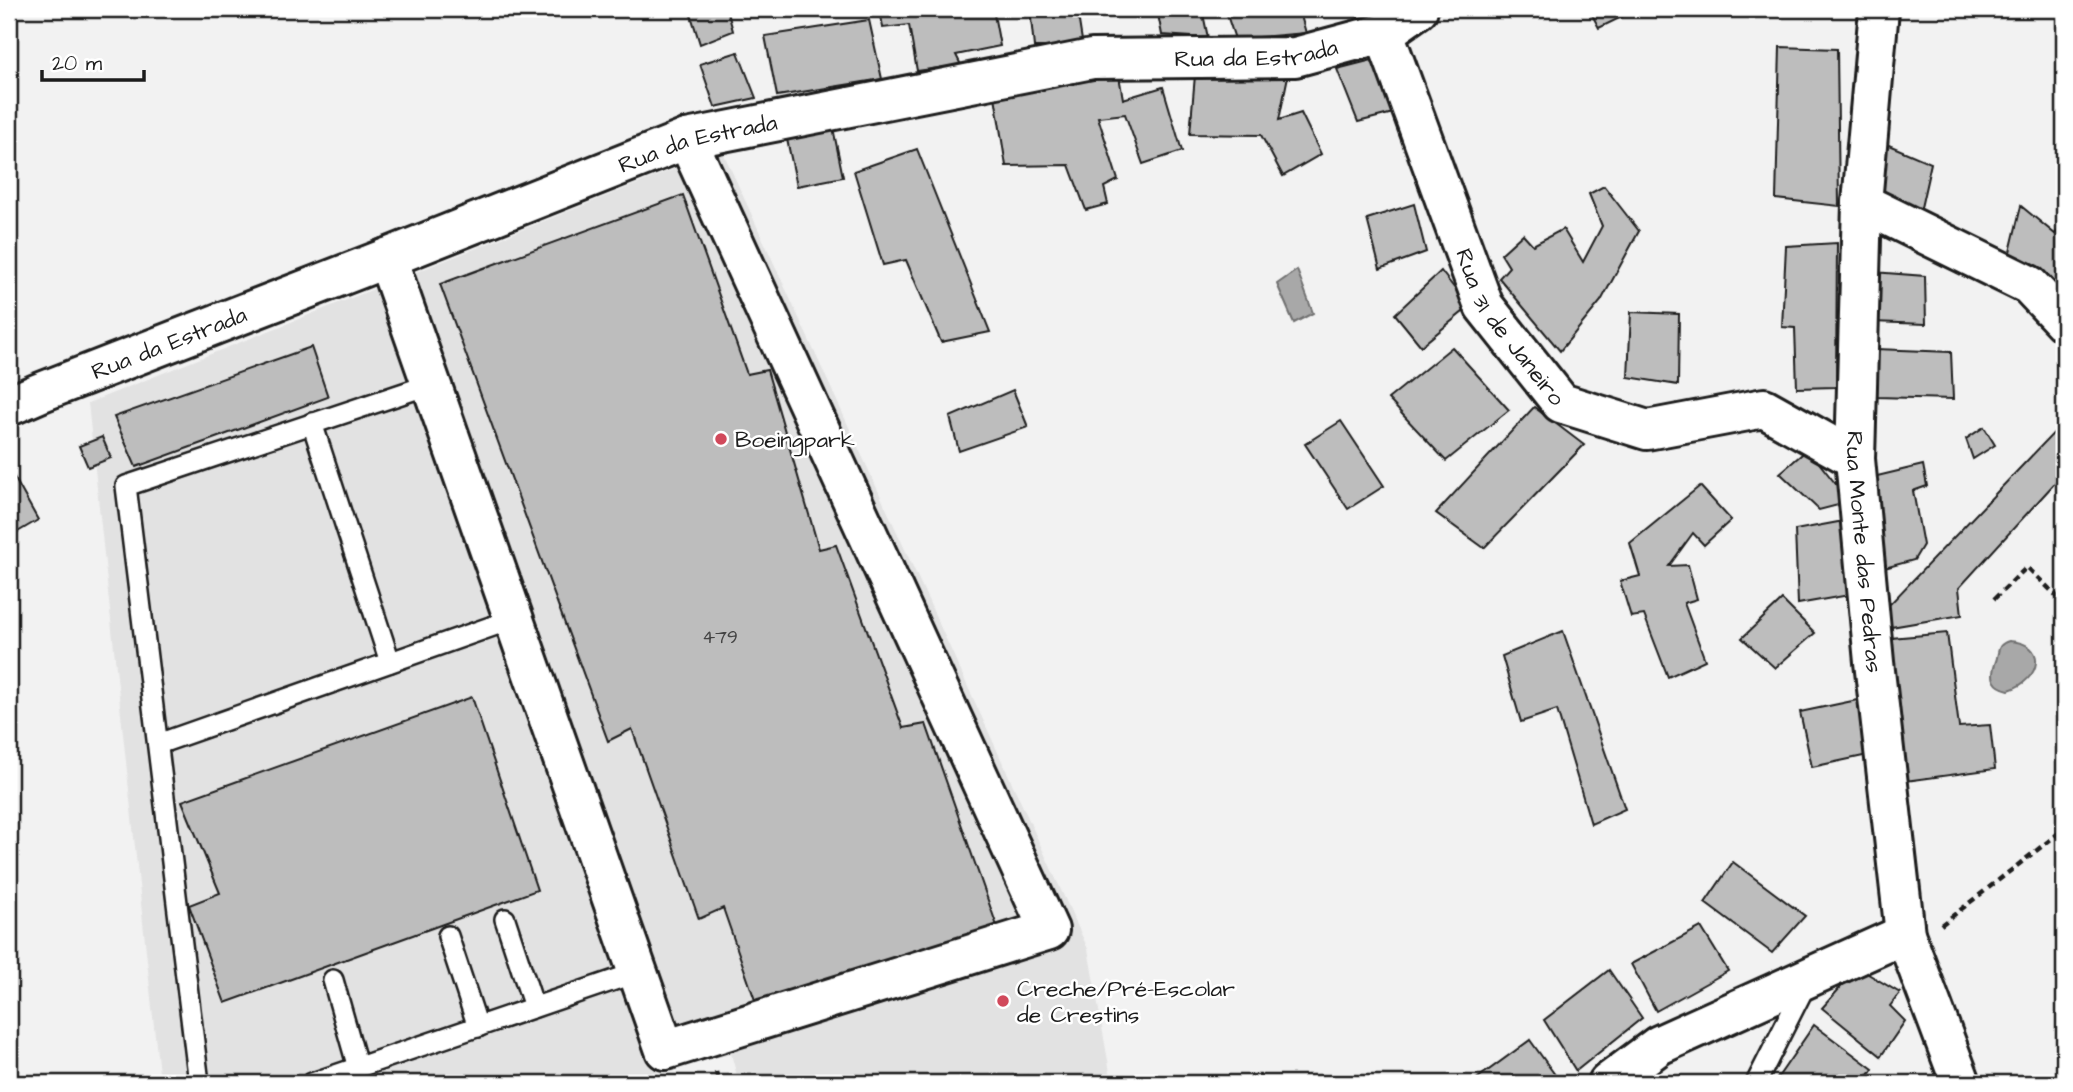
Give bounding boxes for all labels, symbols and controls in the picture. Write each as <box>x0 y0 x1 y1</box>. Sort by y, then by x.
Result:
street label: Rua da Estrada <box>1174 31 1342 75</box>
scale bar <box>42 38 144 82</box>
text: 20 m <box>52 49 103 78</box>
street label: Rua da Estrada <box>614 107 780 182</box>
street label: Rua 31 de Janeiro <box>1447 244 1572 413</box>
street label: Rua da Estrada <box>87 299 252 388</box>
place label: Boeingpark <box>735 424 855 457</box>
street label: Rua Monte das Pedras <box>1838 430 1890 674</box>
marker: Boeingpark <box>713 431 729 447</box>
house number: 479 <box>702 624 738 651</box>
place label: Creche/Pré-Escolar de Crestins <box>1017 973 1235 1031</box>
marker: Creche/Pré-Escolar de Crestins <box>995 993 1011 1009</box>

